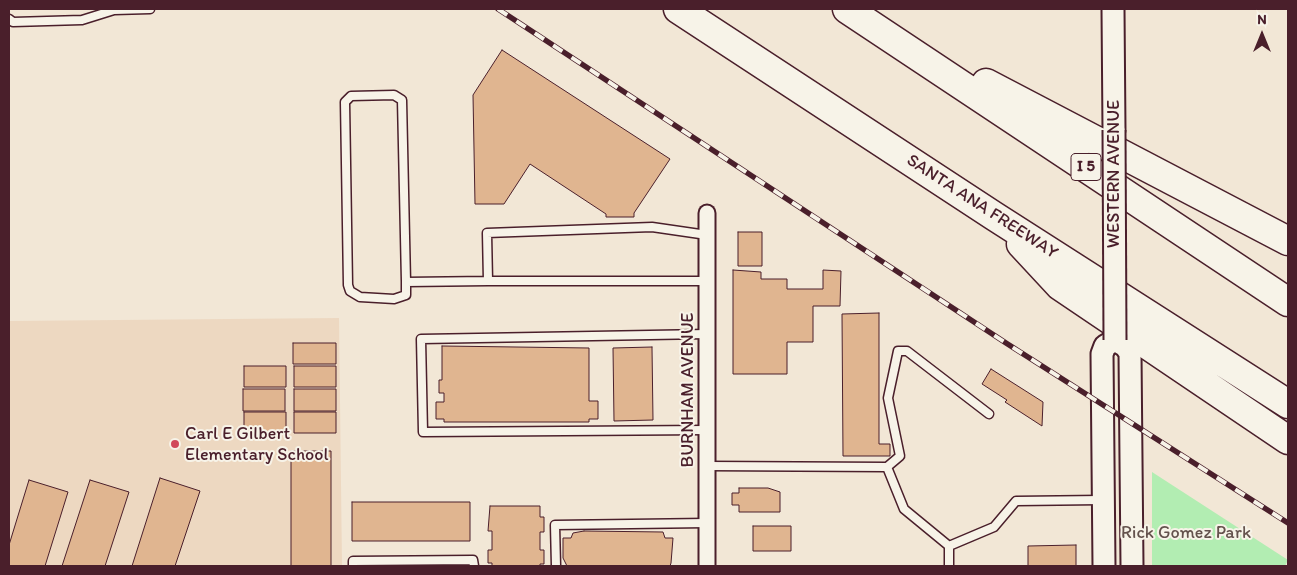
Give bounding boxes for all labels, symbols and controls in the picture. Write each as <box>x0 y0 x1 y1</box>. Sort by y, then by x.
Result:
north arrow <box>1237 10 1287 60</box>
text: N <box>1257 11 1267 28</box>
street label: WESTERN AVENUE <box>1103 100 1125 248</box>
street label: SANTA ANA FREEWAY <box>902 150 1062 264</box>
road number: I 5 <box>1071 154 1101 180</box>
street label: BURNHAM AVENUE <box>677 313 699 467</box>
place label: Carl E Gilbert Elementary School <box>185 423 329 466</box>
marker: Carl E Gilbert Elementary School <box>169 438 181 450</box>
park label: Rick Gomez Park <box>1121 522 1251 544</box>

